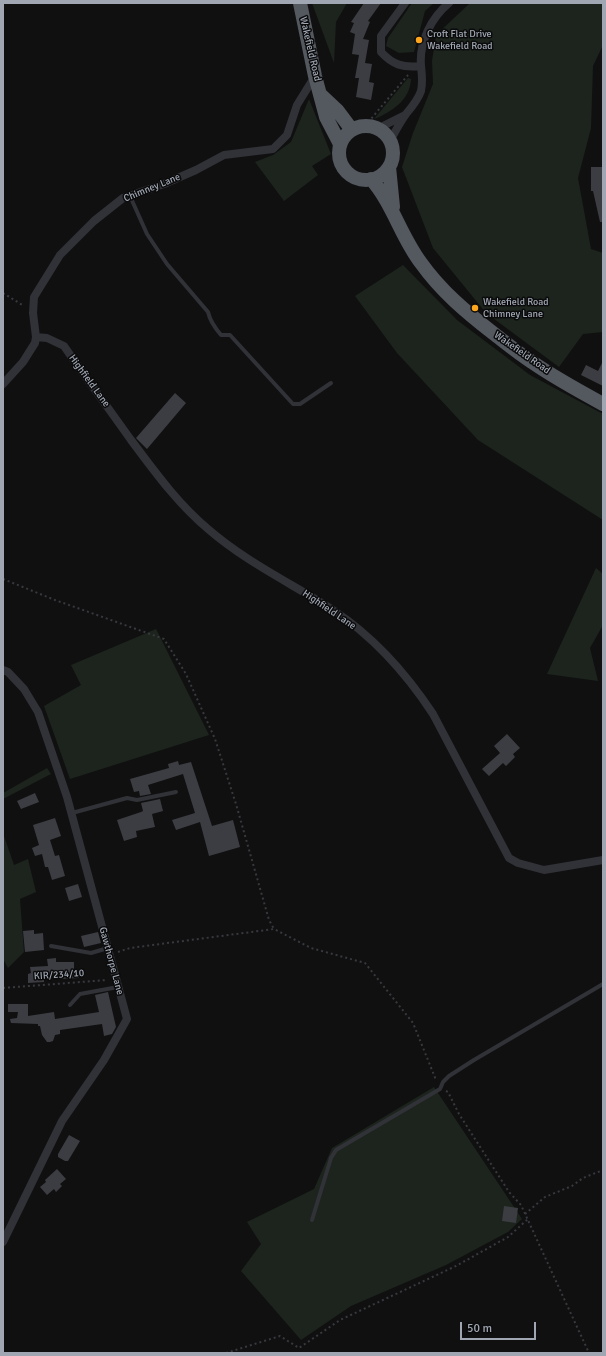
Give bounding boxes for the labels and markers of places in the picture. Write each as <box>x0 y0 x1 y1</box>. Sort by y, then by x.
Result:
place label: Croft Flat Drive Wakefield Road <box>427 28 493 52</box>
marker: Croft Flat Drive Wakefield Road <box>414 35 424 45</box>
place label: Wakefield Road Chimney Lane <box>483 296 549 320</box>
marker: Wakefield Road Chimney Lane <box>470 303 480 313</box>

